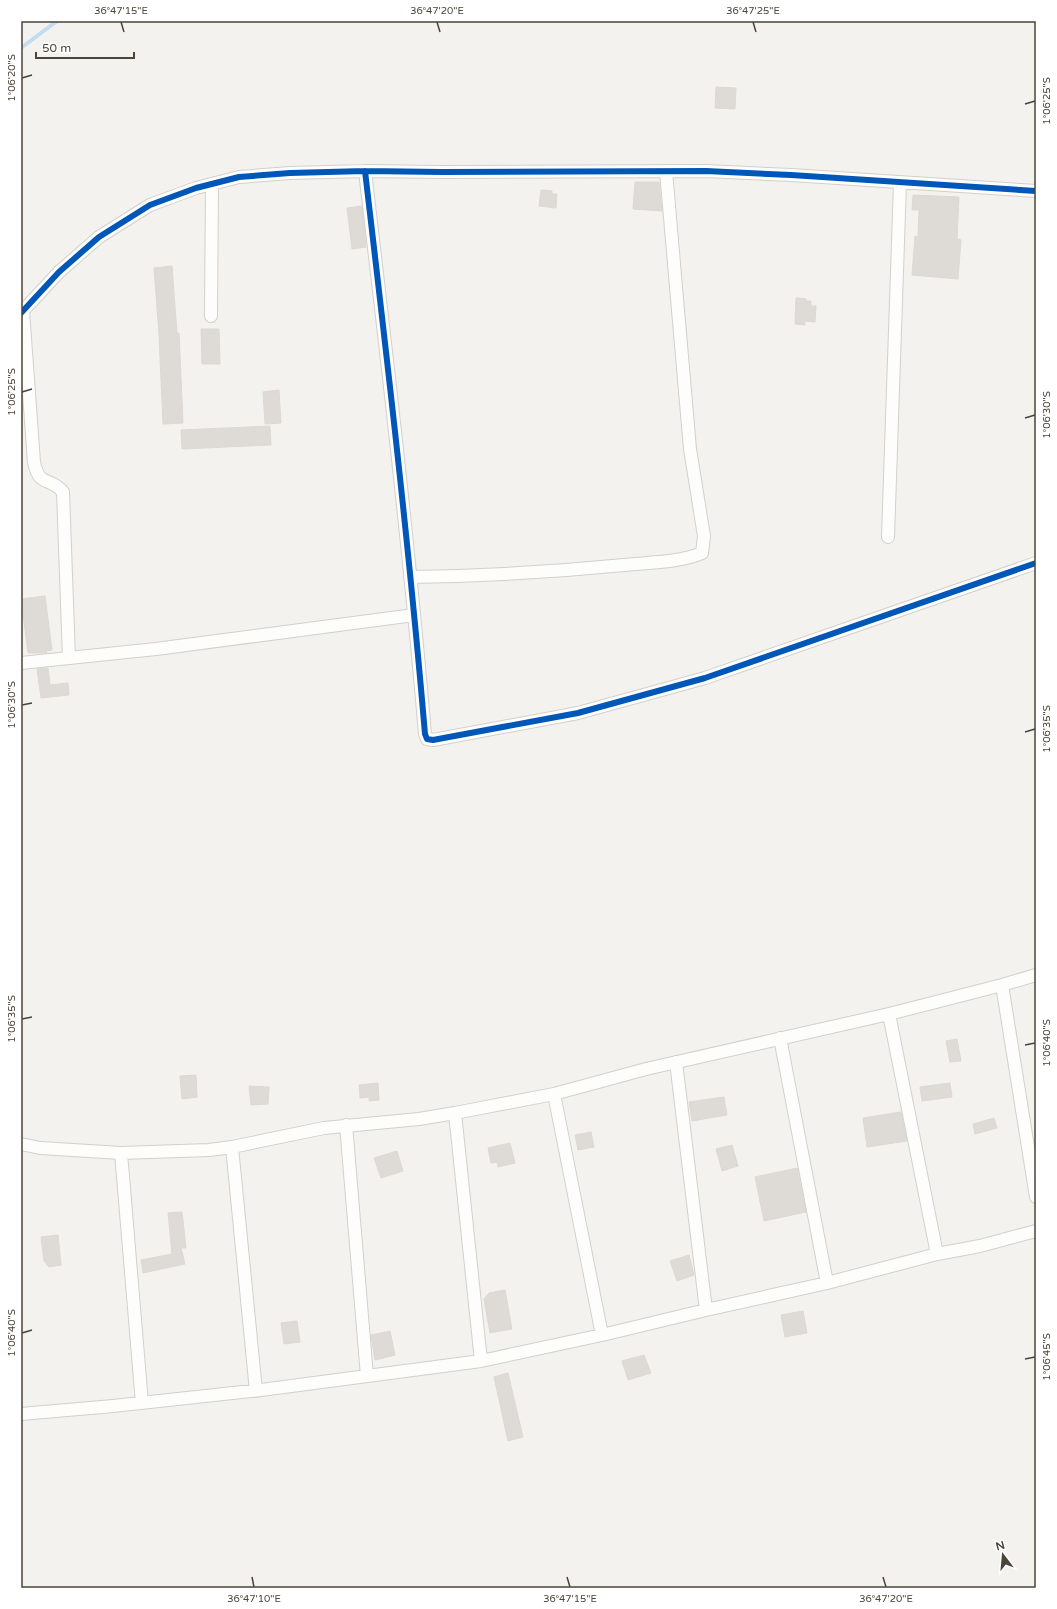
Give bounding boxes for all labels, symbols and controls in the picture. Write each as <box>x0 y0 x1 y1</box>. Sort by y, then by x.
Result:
text: 36°47'15"E <box>94 5 148 17</box>
text: 36°47'20"E <box>410 5 464 17</box>
text: 36°47'25"E <box>726 5 780 17</box>
scale bar <box>36 34 134 60</box>
text: 50 m <box>42 41 71 55</box>
text: 1°06'20"S <box>6 54 18 102</box>
text: 1°06'25"S <box>1041 77 1053 125</box>
text: 1°06'25"S <box>6 368 18 416</box>
text: 1°06'30"S <box>1041 391 1053 439</box>
text: 1°06'30"S <box>6 681 18 729</box>
text: 1°06'35"S <box>1041 705 1053 753</box>
text: 1°06'35"S <box>6 995 18 1043</box>
text: 1°06'40"S <box>1041 1019 1053 1067</box>
text: 1°06'40"S <box>6 1309 18 1357</box>
text: 1°06'45"S <box>1041 1333 1053 1381</box>
north arrow <box>983 1535 1023 1575</box>
text: N <box>994 1538 1006 1553</box>
text: 36°47'10"E <box>227 1593 281 1605</box>
text: 36°47'15"E <box>543 1593 597 1605</box>
text: 36°47'20"E <box>859 1593 913 1605</box>

